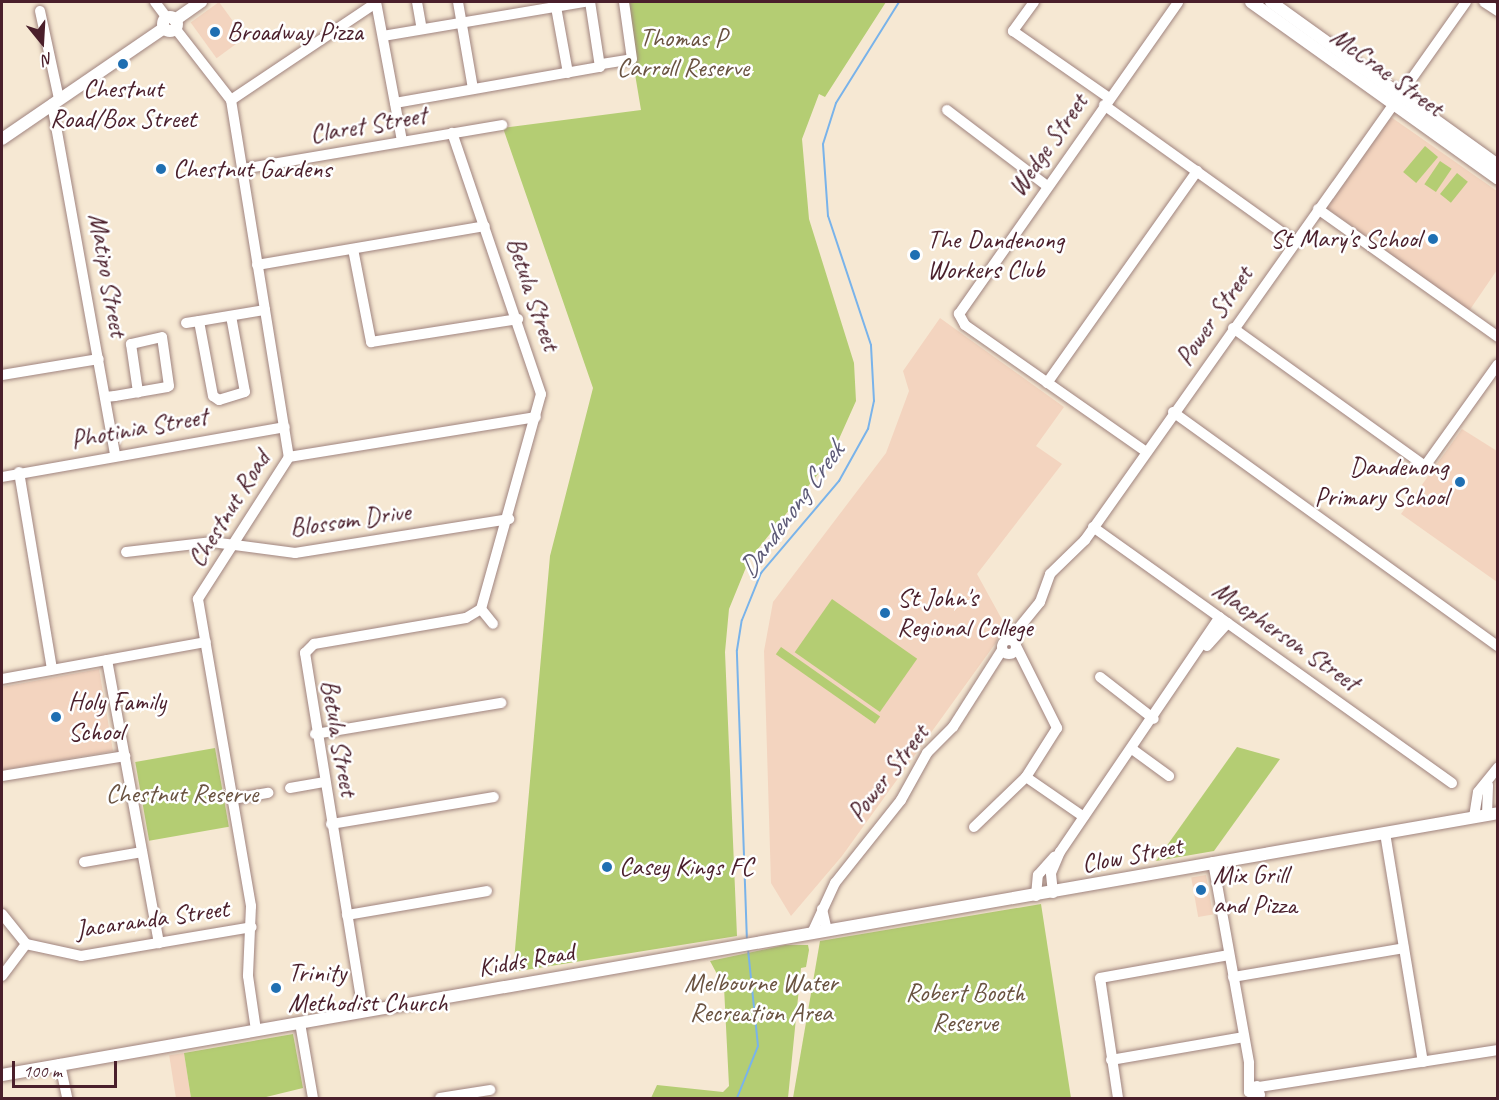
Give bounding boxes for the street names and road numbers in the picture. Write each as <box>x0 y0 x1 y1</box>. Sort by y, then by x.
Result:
street label: McCrae Street <box>1324 20 1450 124</box>
street label: Wedge Street <box>1001 88 1095 202</box>
street label: Claret Street <box>307 99 429 151</box>
street label: Matipo Street <box>82 211 134 339</box>
street label: Betula Street <box>499 233 567 355</box>
street label: Power Street <box>1168 260 1260 372</box>
street label: Photinia Street <box>68 401 210 455</box>
street label: Chestnut Road <box>181 446 277 572</box>
street label: Blossom Drive <box>288 496 412 544</box>
street label: Macpherson Street <box>1207 574 1365 698</box>
street label: Betula Street <box>313 677 365 799</box>
street label: Power Street <box>840 718 936 828</box>
street label: Clow Street <box>1079 830 1185 880</box>
street label: Jacaranda Street <box>73 893 231 945</box>
street label: Kidds Road <box>475 936 577 984</box>

